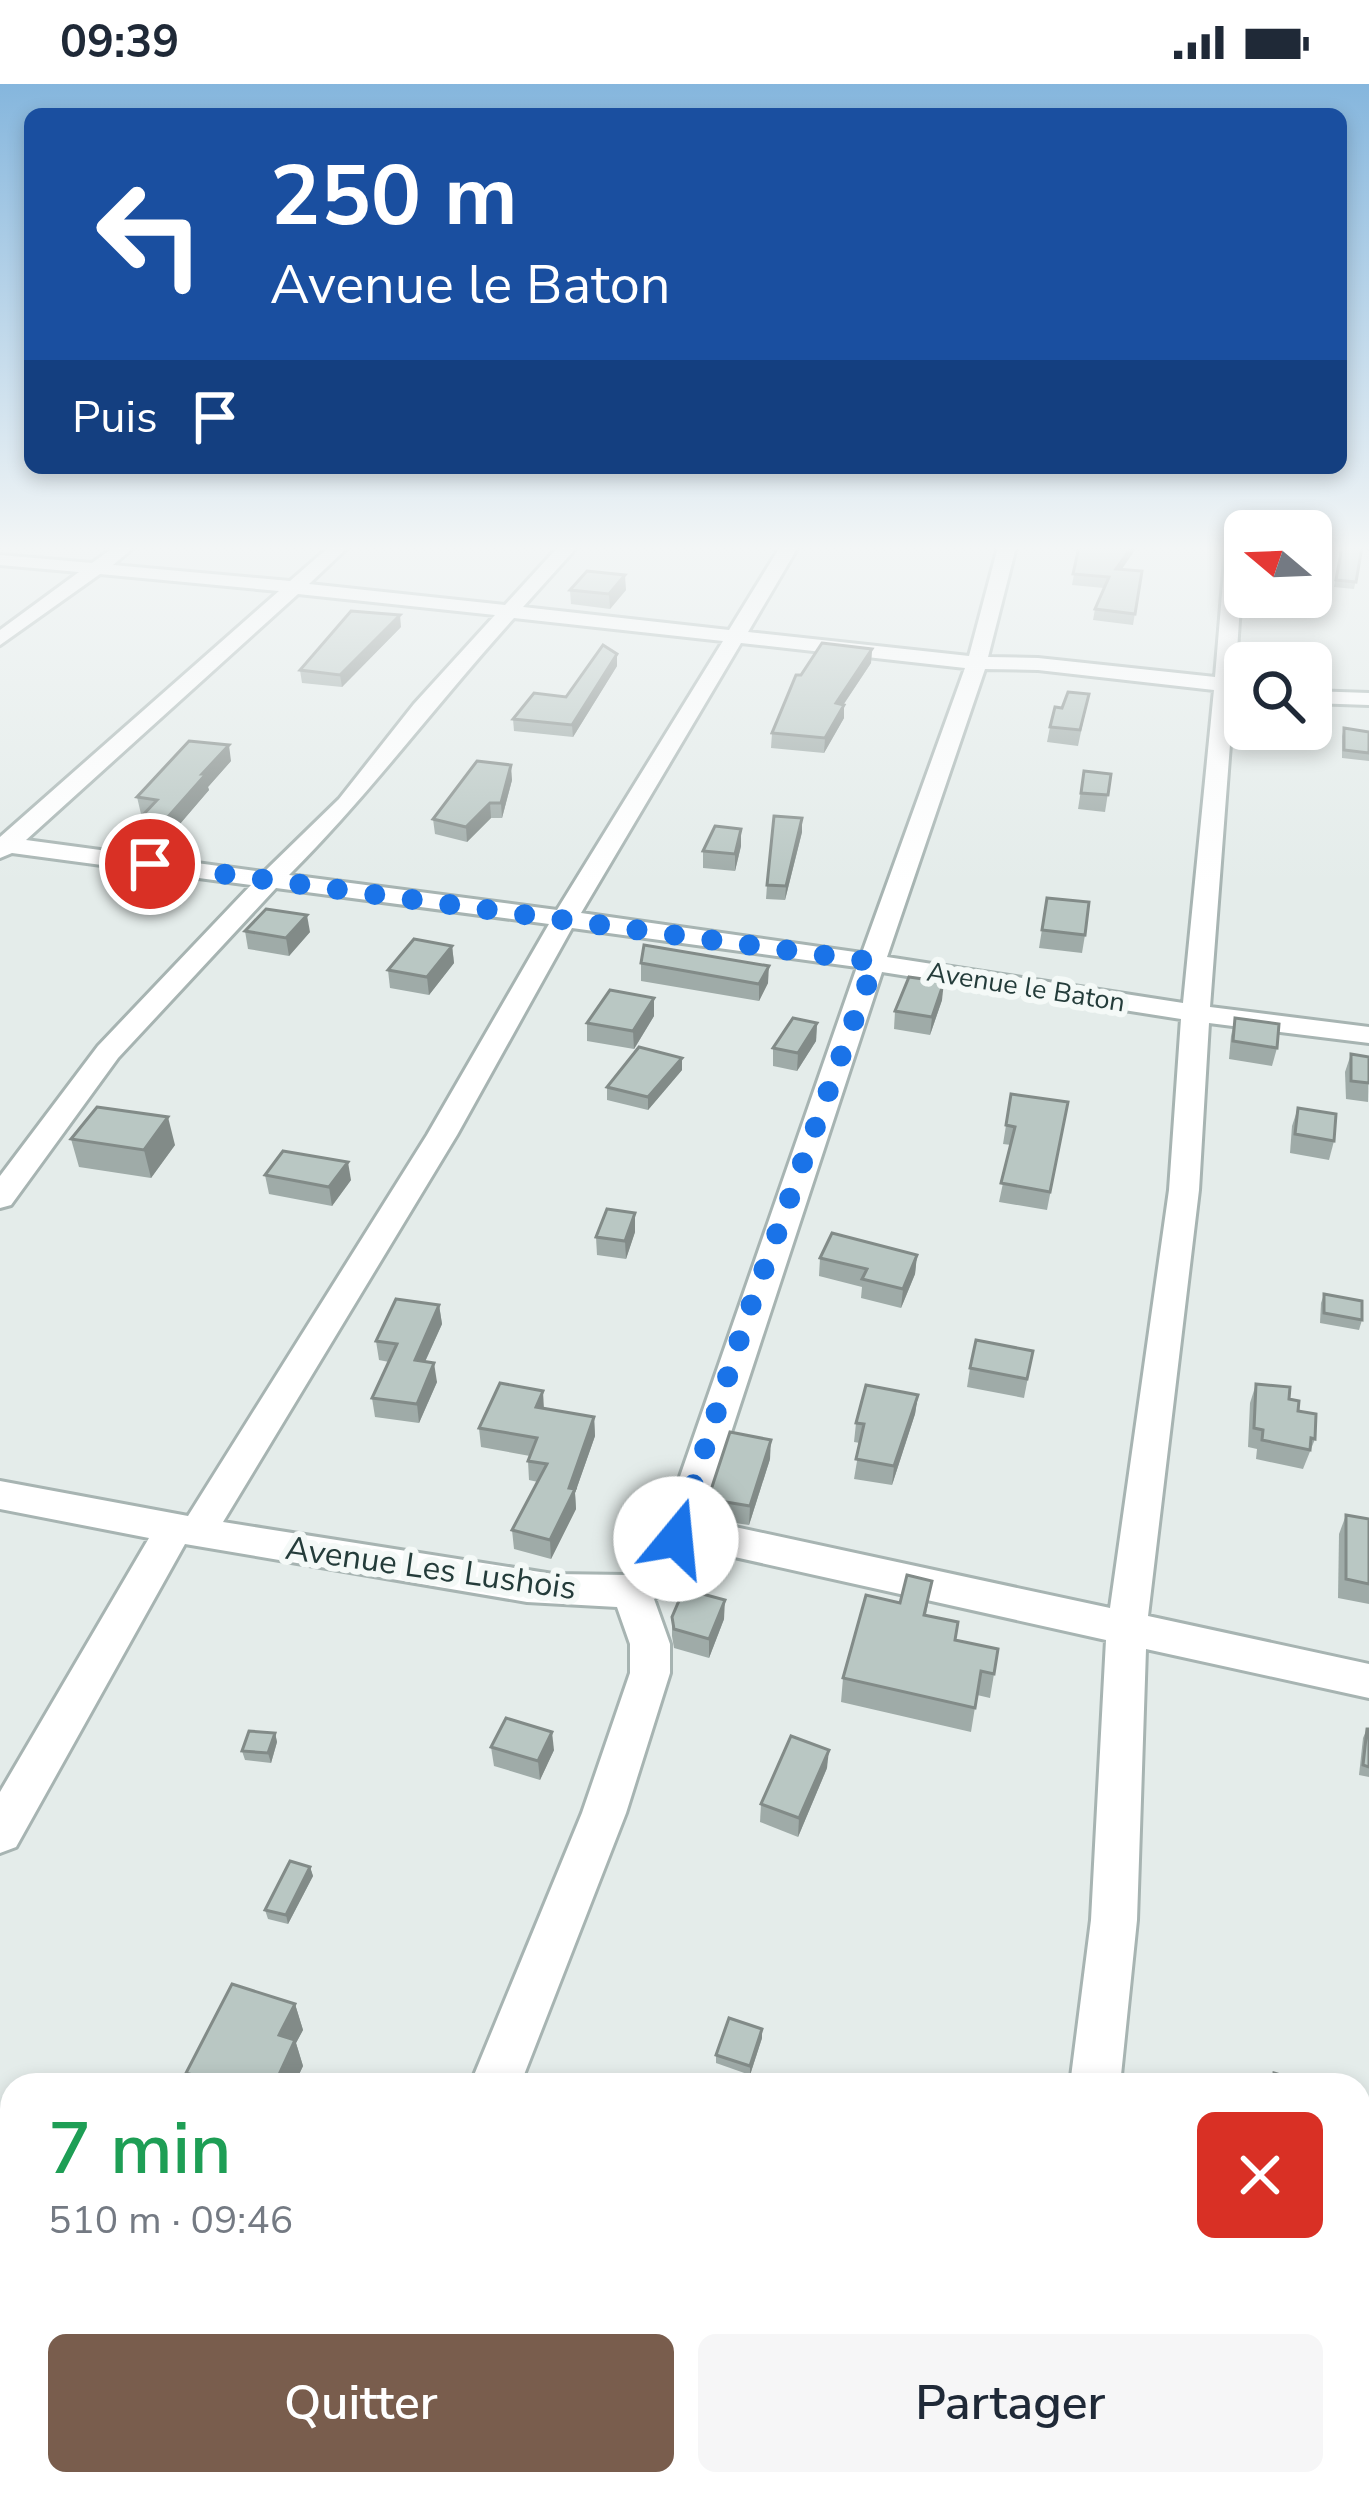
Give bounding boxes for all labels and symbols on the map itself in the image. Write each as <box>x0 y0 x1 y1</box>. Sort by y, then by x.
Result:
north arrow <box>1224 510 1332 618</box>
pin <box>99 813 201 915</box>
street label: Avenue le Baton <box>924 954 1128 1021</box>
position arrow <box>613 1476 739 1602</box>
street label: Avenue Les Lushois <box>283 1526 579 1611</box>

